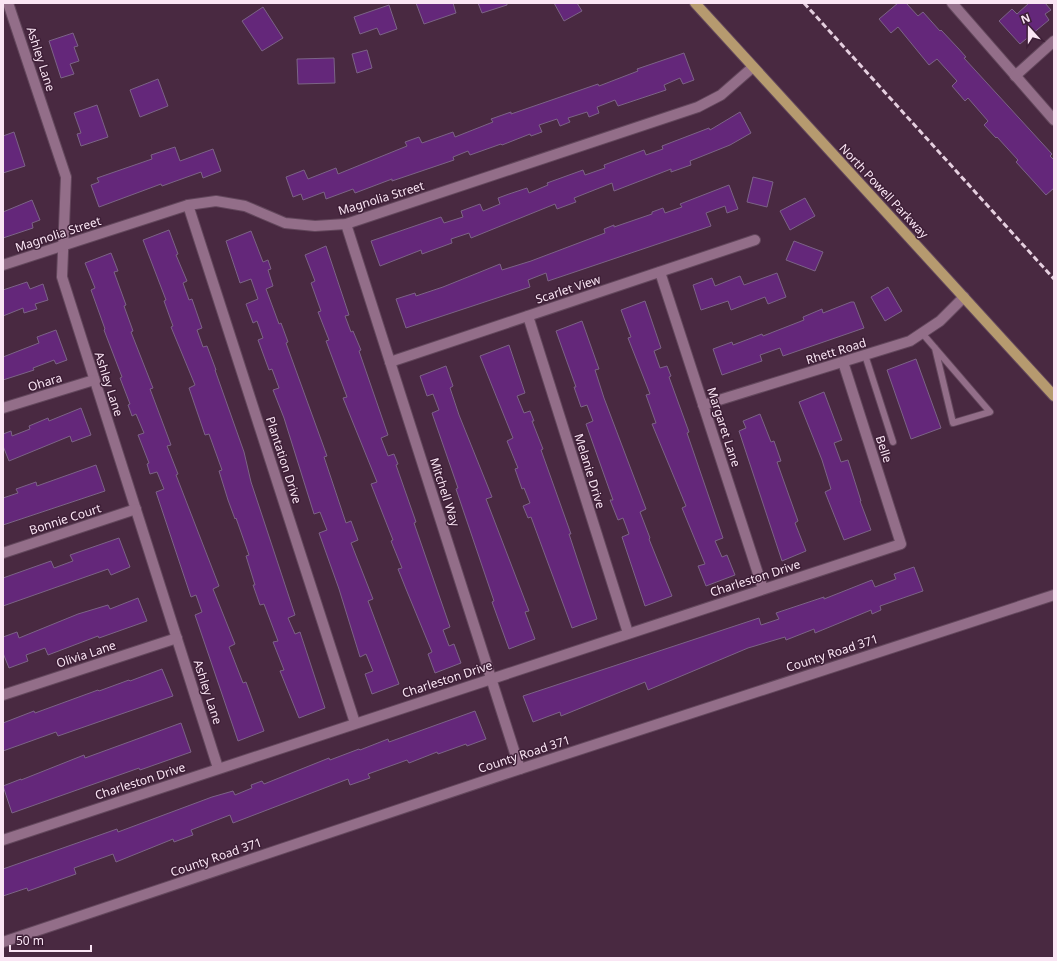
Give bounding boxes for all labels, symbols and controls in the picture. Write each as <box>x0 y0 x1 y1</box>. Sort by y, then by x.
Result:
north arrow <box>1009 8 1049 48</box>
text: N <box>1018 10 1032 27</box>
street label: Ashley Lane <box>23 25 59 94</box>
street label: North Powell Parkway <box>836 140 933 243</box>
street label: Magnolia Street <box>336 177 427 219</box>
street label: Magnolia Street <box>13 212 104 256</box>
street label: Scarlet View <box>533 270 603 308</box>
street label: Rhett Road <box>804 334 868 368</box>
street label: Ashley Lane <box>91 350 127 419</box>
street label: Ohara <box>26 369 64 395</box>
street label: Margaret Lane <box>703 385 745 469</box>
street label: Plantation Drive <box>262 414 306 506</box>
street label: Melanie Drive <box>571 431 610 511</box>
street label: Belle <box>872 433 896 465</box>
street label: Mitchell Way <box>426 455 464 529</box>
street label: Bonnie Court <box>27 499 104 539</box>
street label: Charleston Drive <box>708 555 803 601</box>
street label: County Road 371 <box>784 630 880 676</box>
street label: Olivia Lane <box>54 636 118 672</box>
street label: Charleston Drive <box>400 656 495 702</box>
street label: Ashley Lane <box>190 658 226 727</box>
street label: County Road 371 <box>476 731 572 777</box>
street label: Charleston Drive <box>93 758 188 804</box>
street label: County Road 371 <box>168 833 264 881</box>
scale bar <box>10 927 91 953</box>
text: 50 m <box>16 932 44 949</box>

